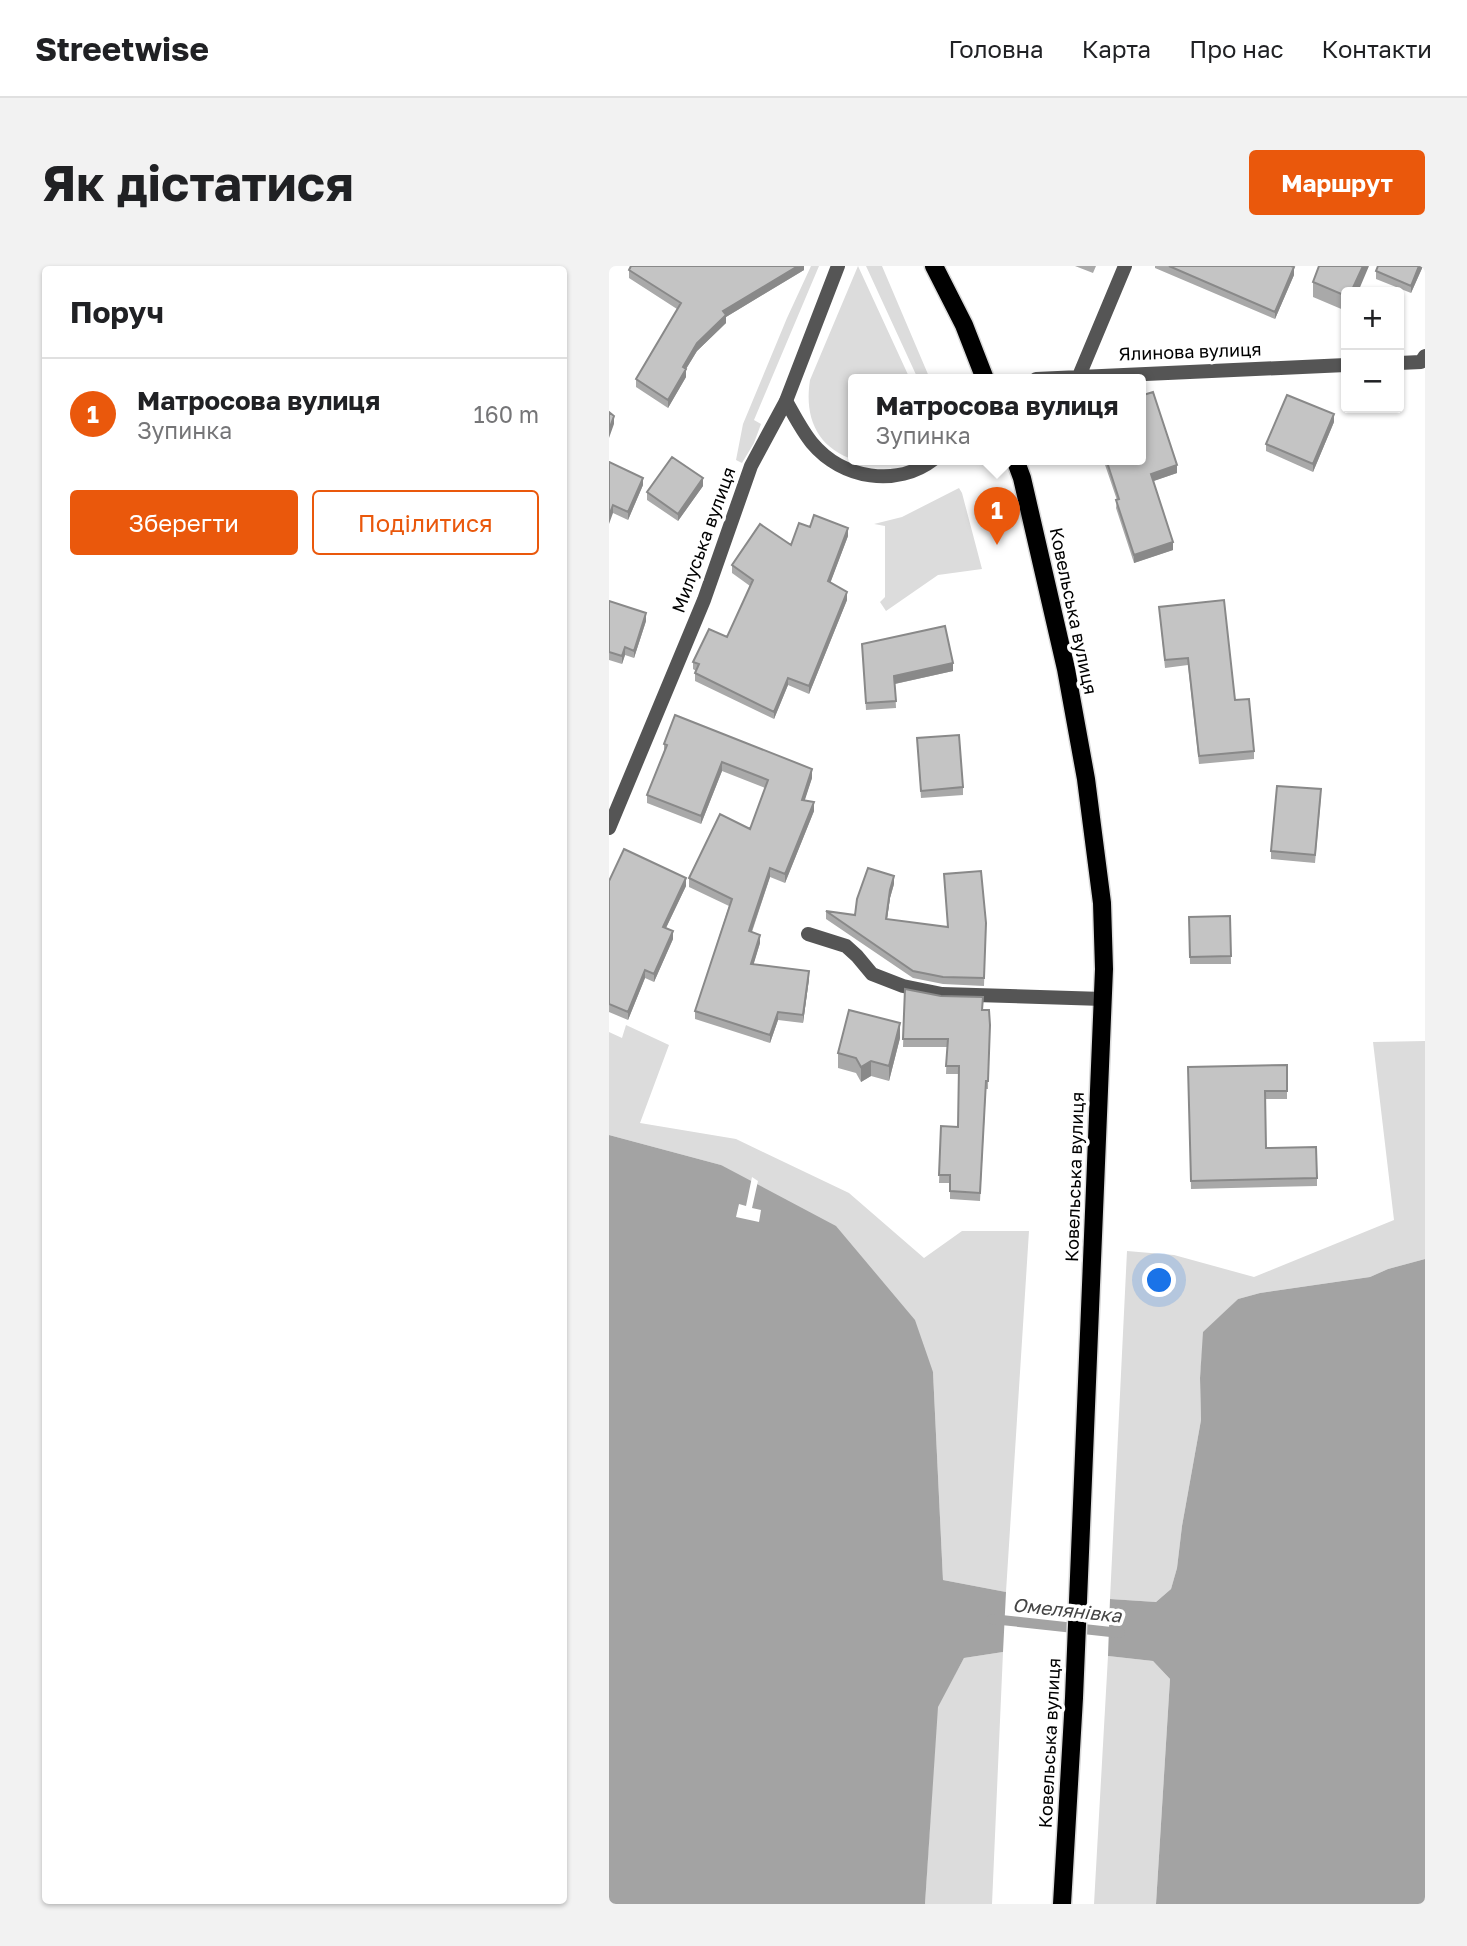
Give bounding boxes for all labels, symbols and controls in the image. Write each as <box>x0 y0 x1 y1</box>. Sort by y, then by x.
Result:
text: Streetwise <box>35 29 209 68</box>
text: Головна <box>948 34 1044 63</box>
text: Карта <box>1082 34 1151 63</box>
text: Про нас <box>1189 34 1284 63</box>
text: Контакти <box>1322 34 1432 63</box>
button: Маршрут <box>1249 150 1425 215</box>
text: Як дістатися <box>42 153 354 212</box>
map controls <box>1341 287 1404 413</box>
button: + <box>1341 287 1404 350</box>
text: Поруч <box>70 294 164 330</box>
street label: Ялинова вулиця <box>1118 338 1262 364</box>
button: − <box>1341 350 1404 413</box>
popup <box>848 374 1146 465</box>
text: Матросова вулиця <box>137 385 380 416</box>
text: Матросова вулиця <box>875 390 1119 421</box>
text: 1 <box>87 400 99 428</box>
text: 160 m <box>474 400 539 428</box>
text: Зупинка <box>137 416 232 444</box>
text: Зупинка <box>875 421 971 449</box>
street label: Милуська вулиця <box>666 464 740 616</box>
pin: 1 <box>974 487 1020 545</box>
button: Зберегти <box>70 490 298 555</box>
button: Поділитися <box>312 490 539 555</box>
street label: Ковельська вулиця <box>1046 525 1102 696</box>
street label: Ковельська вулиця <box>1060 1091 1088 1262</box>
your location <box>1142 1263 1176 1297</box>
water label: Омелянівка <box>1011 1592 1124 1627</box>
street label: Ковельська вулиця <box>1034 1657 1064 1829</box>

